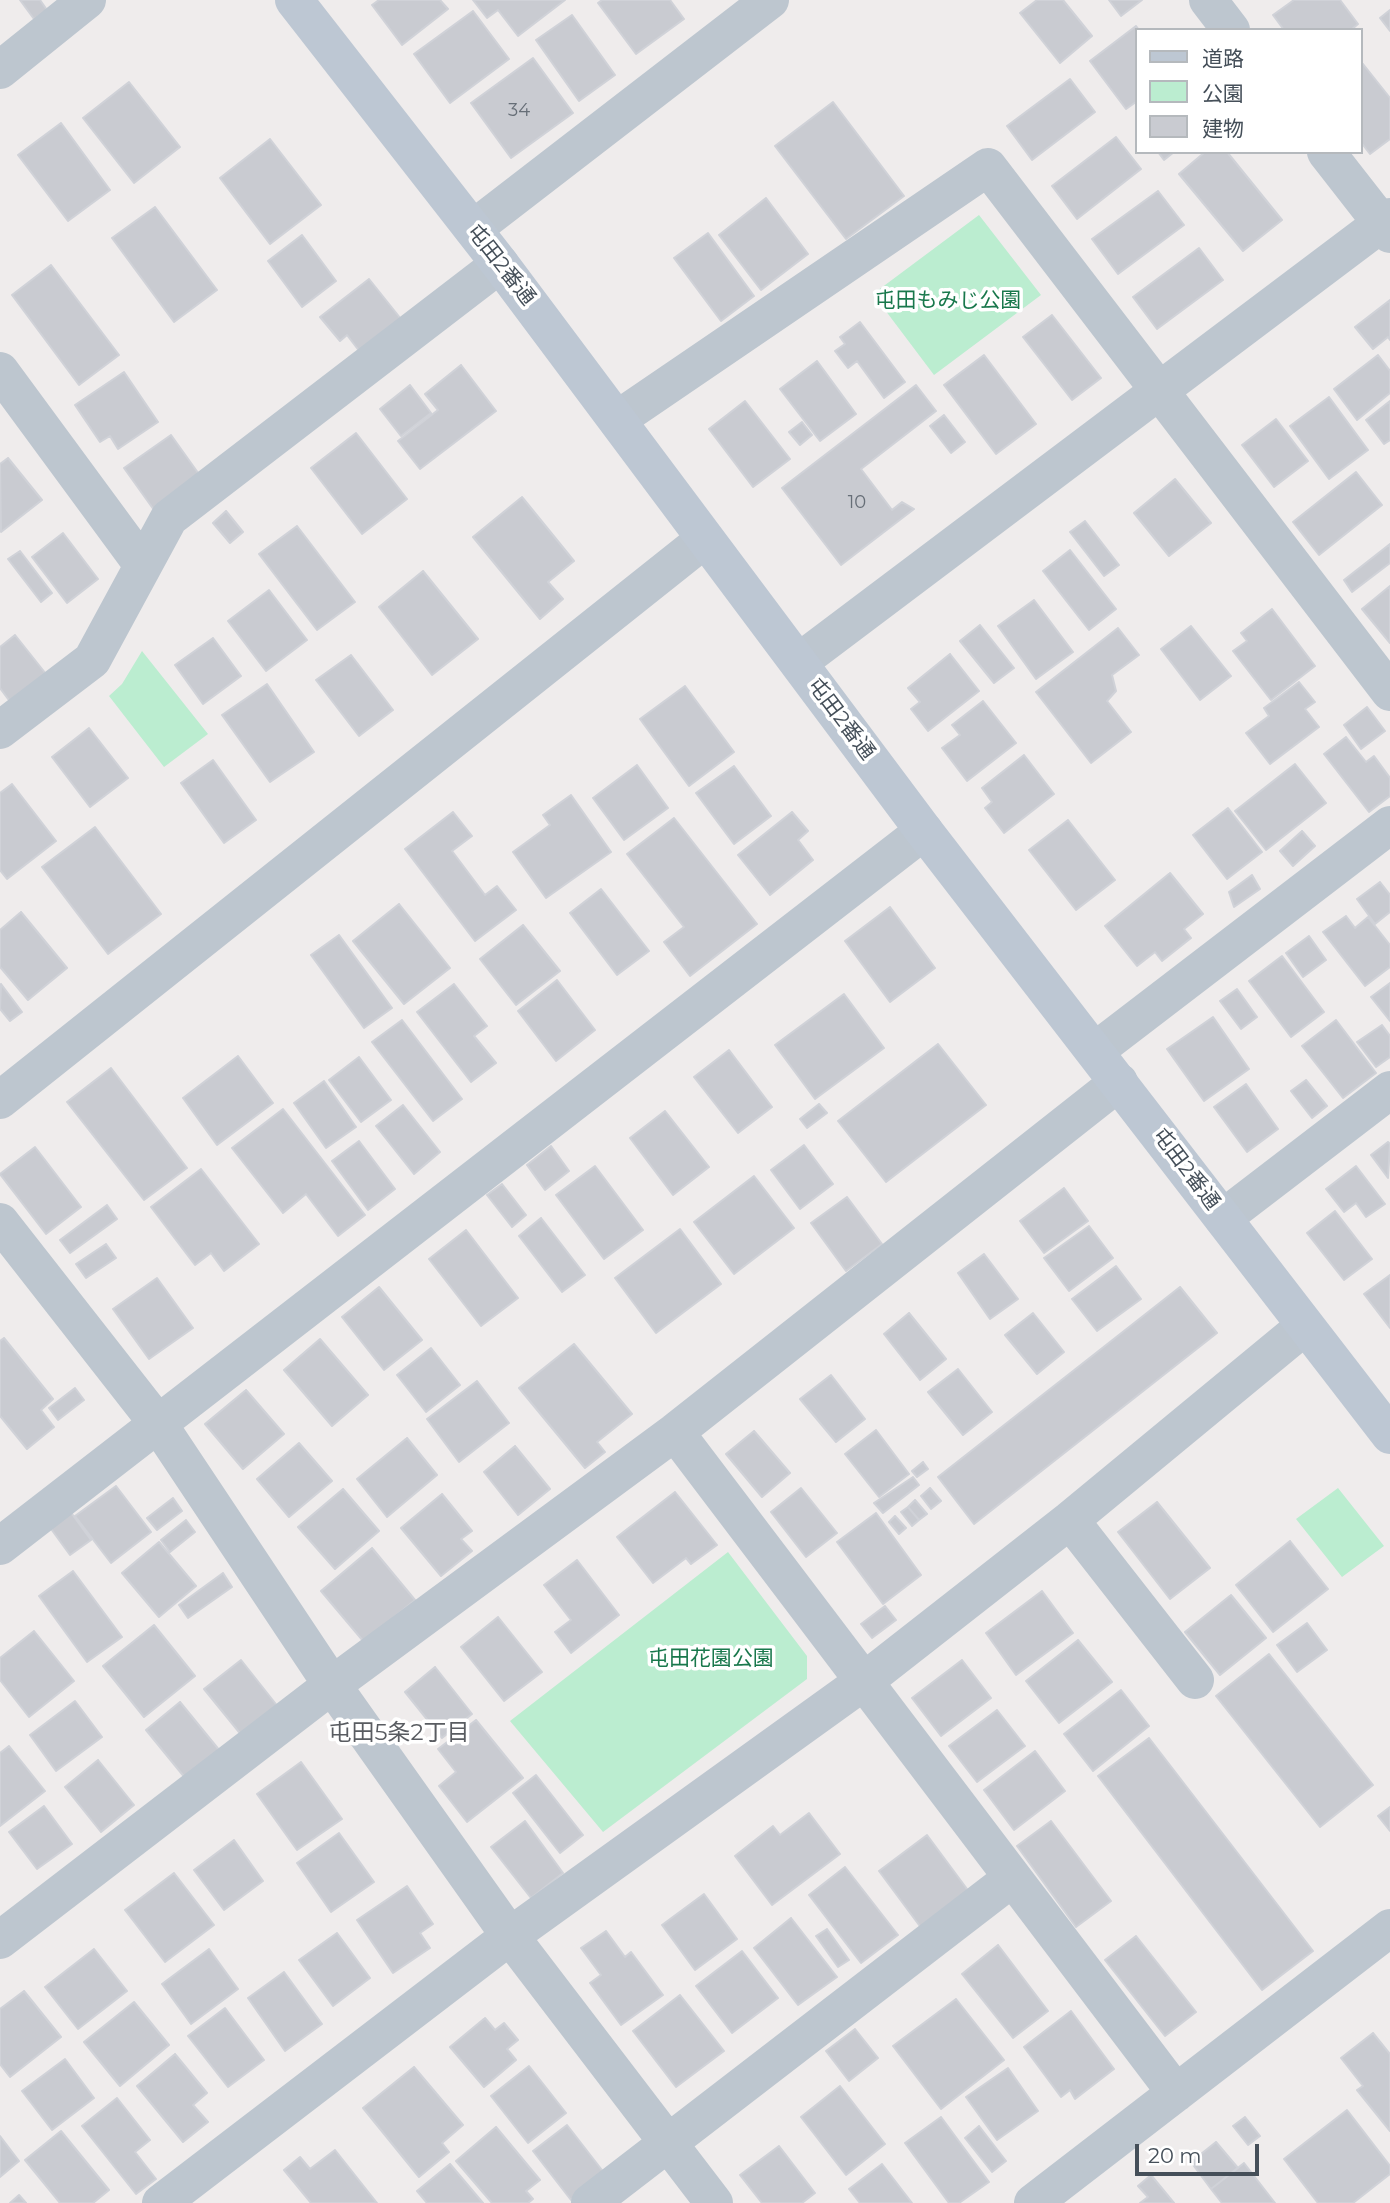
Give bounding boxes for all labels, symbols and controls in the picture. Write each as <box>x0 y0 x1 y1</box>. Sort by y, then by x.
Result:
legend <box>1134 28 1362 154</box>
text: 道路 <box>1202 46 1244 71</box>
text: 公園 <box>1202 81 1244 106</box>
house number: 34 <box>508 100 530 122</box>
text: 建物 <box>1202 116 1244 141</box>
street label: 屯田2番通 <box>462 219 540 311</box>
park label: 屯田もみじ公園 <box>875 288 1021 314</box>
house number: 10 <box>848 492 866 514</box>
street label: 屯田2番通 <box>802 673 880 765</box>
street label: 屯田2番通 <box>1147 1123 1225 1215</box>
park label: 屯田花園公園 <box>648 1646 774 1672</box>
district label: 屯田5条2丁目 <box>328 1719 470 1747</box>
scale bar <box>1138 2130 1262 2174</box>
text: 20 m <box>1148 2143 1202 2168</box>

